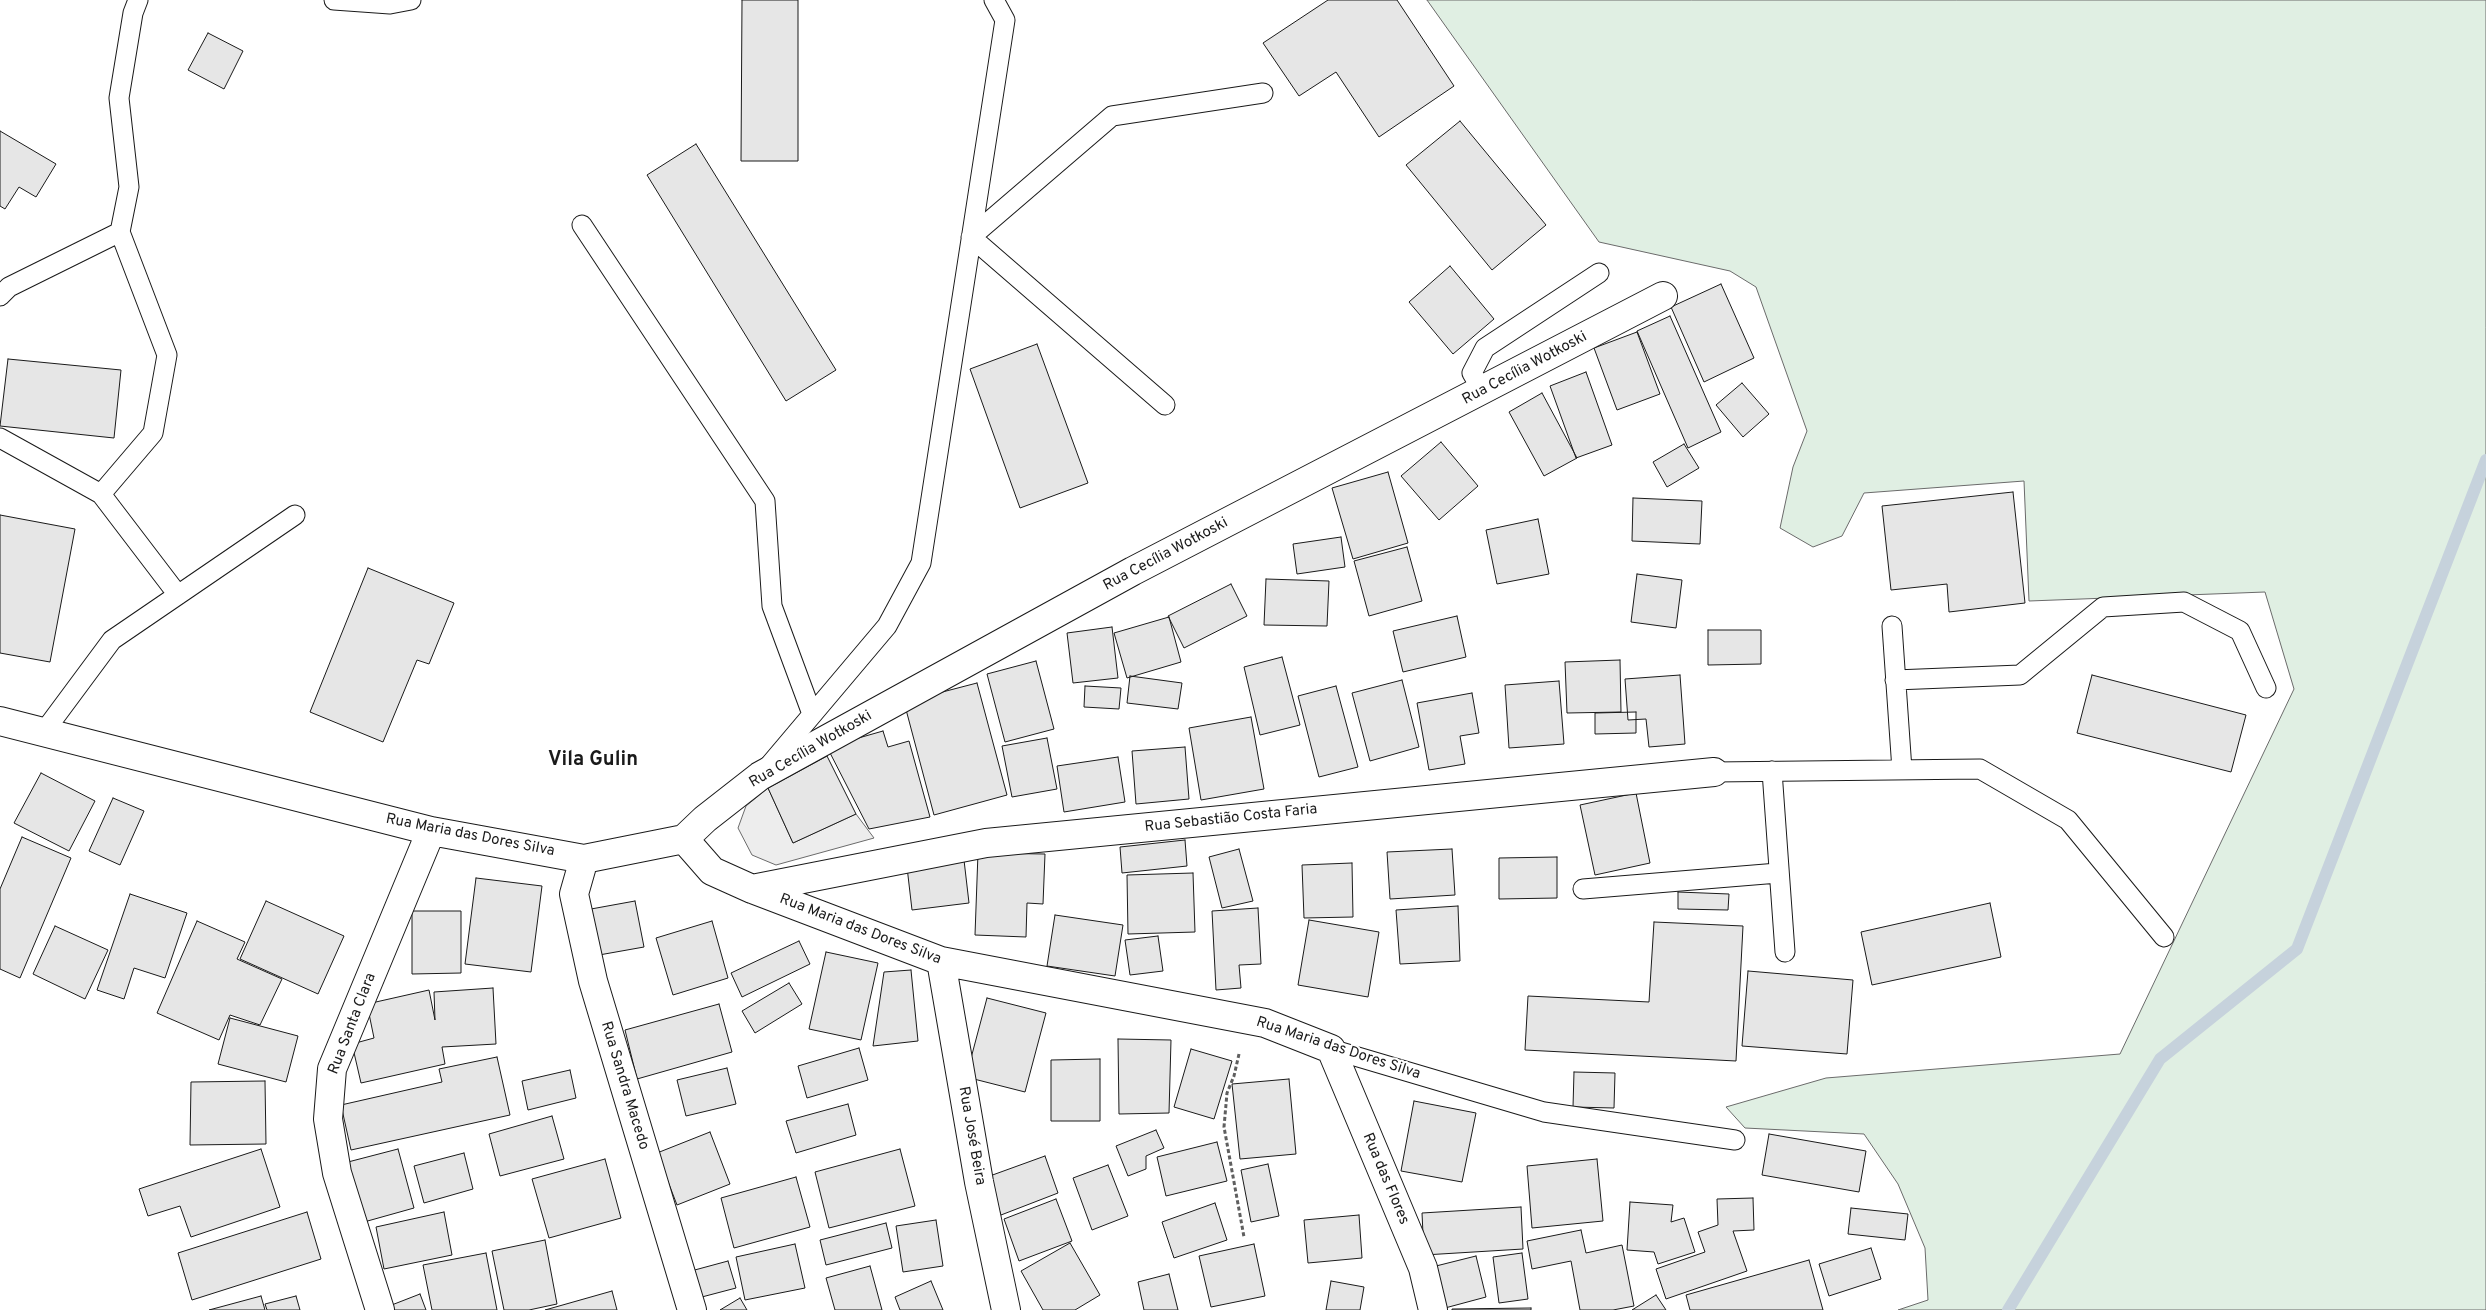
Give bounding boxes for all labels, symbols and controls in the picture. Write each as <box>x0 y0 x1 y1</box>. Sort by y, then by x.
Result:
street label: Rua Cecília Wotkoski <box>1460 328 1590 410</box>
street label: Rua Cecília Wotkoski <box>1101 514 1231 596</box>
street label: Rua Cecília Wotkoski <box>746 708 876 792</box>
district label: Vila Gulin <box>548 749 638 773</box>
street label: Rua Sebastião Costa Faria <box>1144 801 1318 837</box>
street label: Rua Maria das Dores Silva <box>384 811 556 861</box>
street label: Rua Maria das Dores Silva <box>777 891 943 969</box>
street label: Rua Santa Clara <box>325 971 381 1077</box>
street label: Rua Maria das Dores Silva <box>1254 1014 1422 1084</box>
street label: Rua Sandra Macedo <box>596 1020 652 1152</box>
street label: Rua José Beira <box>953 1085 989 1187</box>
street label: Rua das Flores <box>1358 1131 1412 1227</box>

